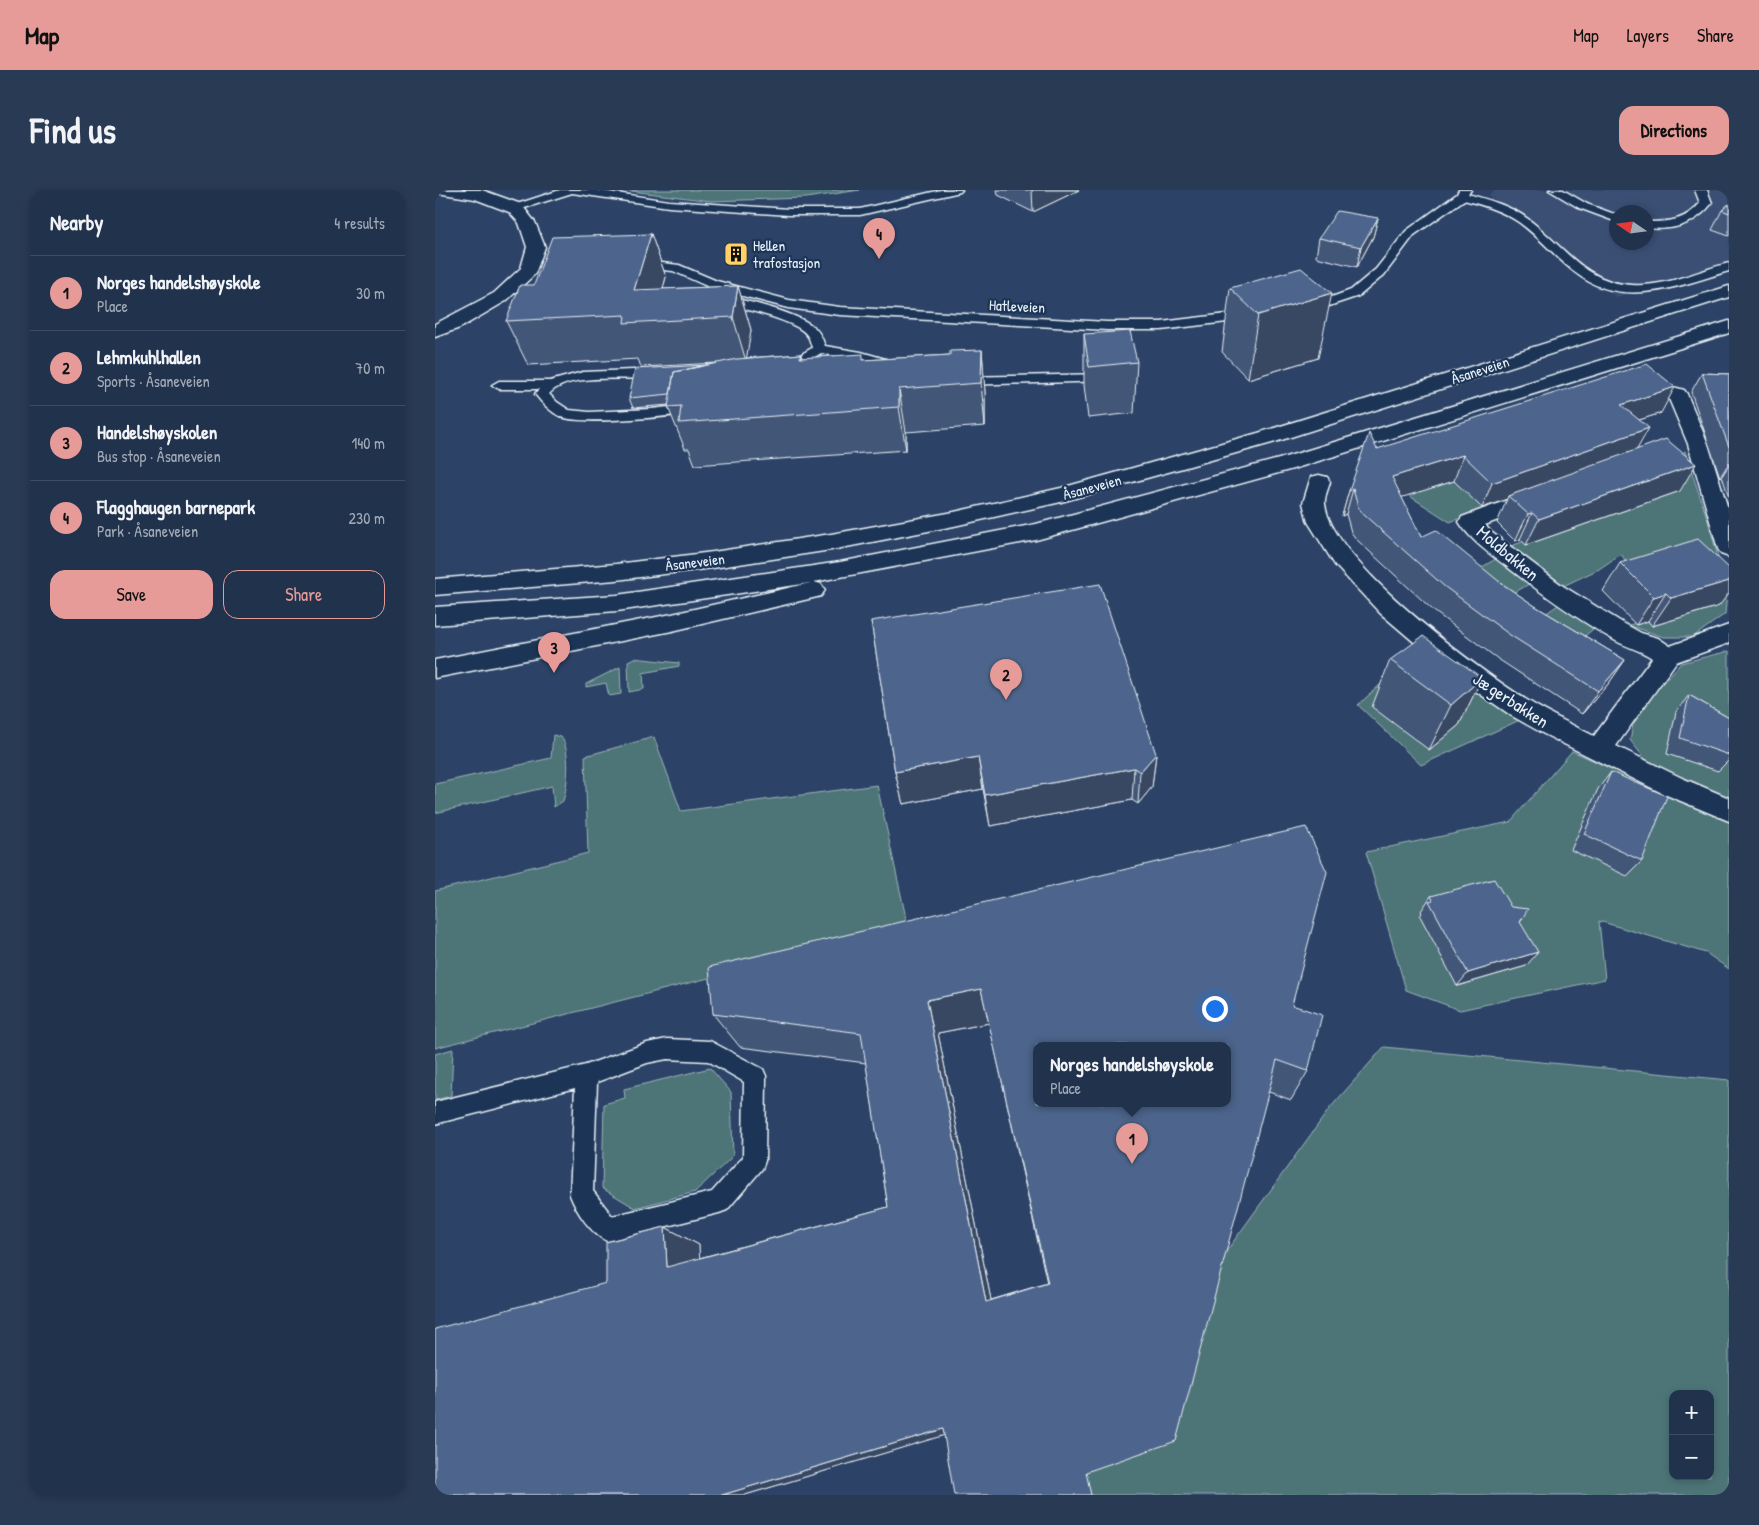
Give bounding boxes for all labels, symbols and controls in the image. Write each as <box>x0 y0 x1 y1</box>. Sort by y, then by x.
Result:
text: Map <box>25 19 59 51</box>
text: Map <box>1573 23 1599 48</box>
text: Layers <box>1627 23 1669 48</box>
text: Share <box>1697 23 1734 48</box>
button: Directions <box>1619 106 1729 155</box>
text: Find us <box>30 107 116 154</box>
north arrow <box>1609 205 1654 250</box>
text: Nearby <box>50 208 103 237</box>
text: 4 results <box>334 212 385 234</box>
pin: 4 <box>863 218 895 259</box>
place label: Hellen trafostasjon <box>753 235 820 273</box>
building icon: Hellen trafostasjon <box>723 241 749 267</box>
text: Norges handelshøyskole <box>97 269 261 295</box>
text: 1 <box>63 282 69 304</box>
text: 30 m <box>356 282 385 304</box>
street label: Hatleveien <box>988 294 1046 318</box>
text: Place <box>97 295 128 317</box>
text: Lehmkuhlhallen <box>97 344 201 370</box>
street label: Åsaneveien <box>1448 351 1512 389</box>
text: 2 <box>62 357 70 379</box>
text: 70 m <box>355 357 385 379</box>
text: Sports · Åsaneveien <box>97 370 210 392</box>
text: Handelshøyskolen <box>97 419 217 445</box>
text: 3 <box>62 432 70 454</box>
text: 140 m <box>351 432 385 454</box>
text: Bus stop · Åsaneveien <box>97 445 221 467</box>
street label: Åsaneveien <box>1060 469 1124 505</box>
text: Flagghaugen barnepark <box>97 494 255 520</box>
text: 4 <box>63 507 69 529</box>
text: 230 m <box>349 507 385 529</box>
street label: Moldbakken <box>1471 519 1545 587</box>
text: Park · Åsaneveien <box>97 520 198 542</box>
street label: Åsaneveien <box>664 548 726 576</box>
button: Save <box>50 570 213 619</box>
button: Share <box>223 570 385 619</box>
pin: 3 <box>538 632 570 673</box>
pin: 2 <box>990 659 1022 700</box>
street label: Jægerbakken <box>1468 666 1554 734</box>
your location <box>1202 996 1228 1022</box>
popup <box>1033 1042 1231 1107</box>
text: Norges handelshøyskole <box>1050 1051 1214 1077</box>
text: Place <box>1050 1077 1081 1099</box>
pin: 1 <box>1116 1123 1148 1164</box>
map controls <box>1669 1390 1714 1480</box>
button: + <box>1669 1390 1714 1435</box>
button: − <box>1669 1435 1714 1480</box>

